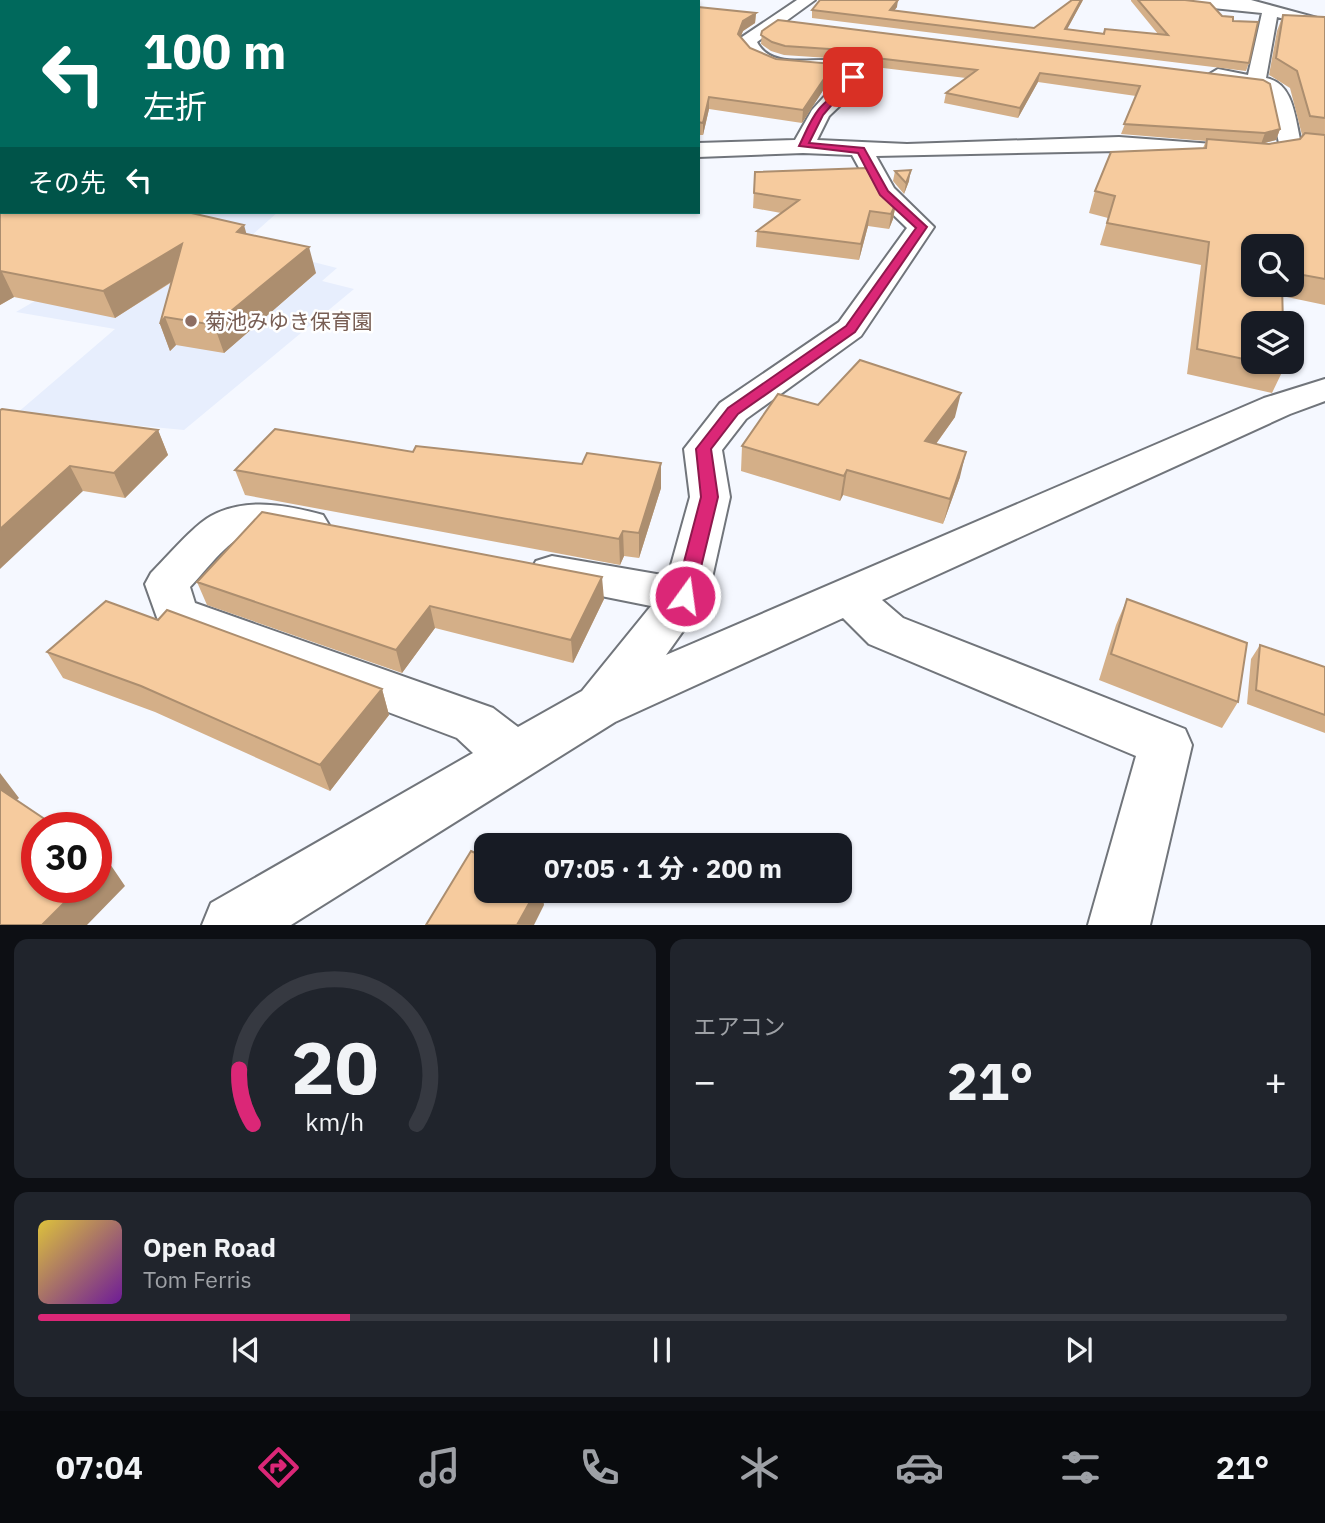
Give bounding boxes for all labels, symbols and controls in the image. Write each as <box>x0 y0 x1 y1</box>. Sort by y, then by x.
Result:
text: 100 m <box>143 19 287 82</box>
icon: left <box>28 28 119 119</box>
pin <box>823 47 883 107</box>
icon: arrive <box>834 58 872 96</box>
text: 左折 <box>143 85 207 127</box>
icon: left <box>120 161 158 199</box>
text: その先 <box>28 165 106 199</box>
map controls <box>1241 234 1304 374</box>
button: search <box>1241 234 1304 297</box>
place label: 菊池みゆき保育園 <box>205 307 373 335</box>
button: layers <box>1241 311 1304 374</box>
marker: 菊池みゆき保育園 <box>183 313 199 329</box>
position arrow <box>648 559 722 633</box>
speed limit sign: 30 <box>21 812 112 903</box>
text: 07:05 · 1 分 · 200 m <box>544 851 782 885</box>
text: エアコン <box>694 1011 786 1041</box>
text: 20 <box>291 1020 378 1115</box>
text: 21° <box>947 1047 1034 1114</box>
text: − <box>694 1056 716 1105</box>
text: + <box>1264 1056 1287 1105</box>
text: km/h <box>305 1105 364 1138</box>
text: Open Road <box>143 1230 276 1264</box>
text: Tom Ferris <box>143 1264 252 1294</box>
icon: previous <box>227 1331 265 1369</box>
icon: pause <box>643 1331 681 1369</box>
icon: next <box>1060 1331 1098 1369</box>
icon: directions <box>254 1443 303 1492</box>
icon: music <box>415 1443 464 1492</box>
icon: phone <box>575 1443 624 1492</box>
icon: climate <box>735 1443 784 1492</box>
icon: car <box>895 1443 944 1492</box>
icon: filters <box>1056 1443 1105 1492</box>
text: 07:04 <box>56 1446 143 1488</box>
text: 21° <box>1216 1446 1269 1488</box>

